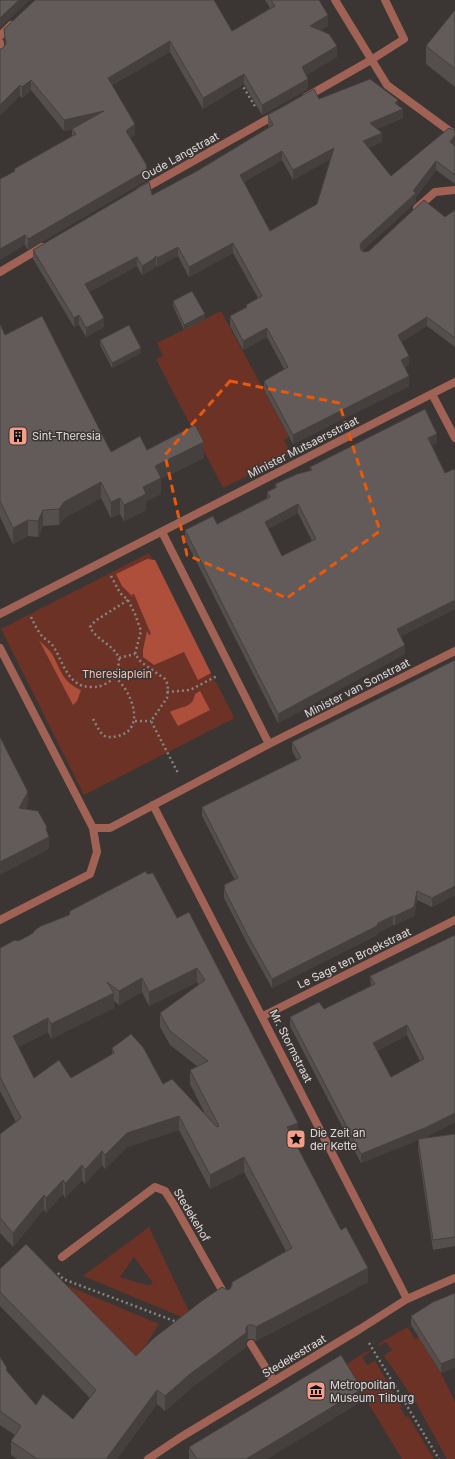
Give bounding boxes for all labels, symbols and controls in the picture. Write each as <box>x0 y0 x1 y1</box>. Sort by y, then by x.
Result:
street label: Oude Langstraat <box>139 129 221 183</box>
street label: Minister Mutsaersstraat <box>245 413 361 481</box>
building icon: Sint-Theresia <box>7 425 29 447</box>
place label: Sint-Theresia <box>32 429 101 443</box>
street label: Minister van Sonstraat <box>302 655 412 721</box>
park label: Theresiaplein <box>82 667 152 681</box>
street label: Le Sage ten Broekstraat <box>295 924 413 992</box>
street label: Mr. Stormstraat <box>267 1007 316 1085</box>
place label: Die Zeit an der Kette <box>310 1126 365 1153</box>
place icon: Die Zeit an der Kette <box>285 1128 307 1150</box>
street label: Stedekehof <box>171 1186 213 1244</box>
street label: Stedekestraat <box>260 1331 329 1380</box>
place label: Metropolitan Museum Tilburg <box>330 1378 414 1405</box>
museum icon: Metropolitan Museum Tilburg <box>305 1380 327 1402</box>

